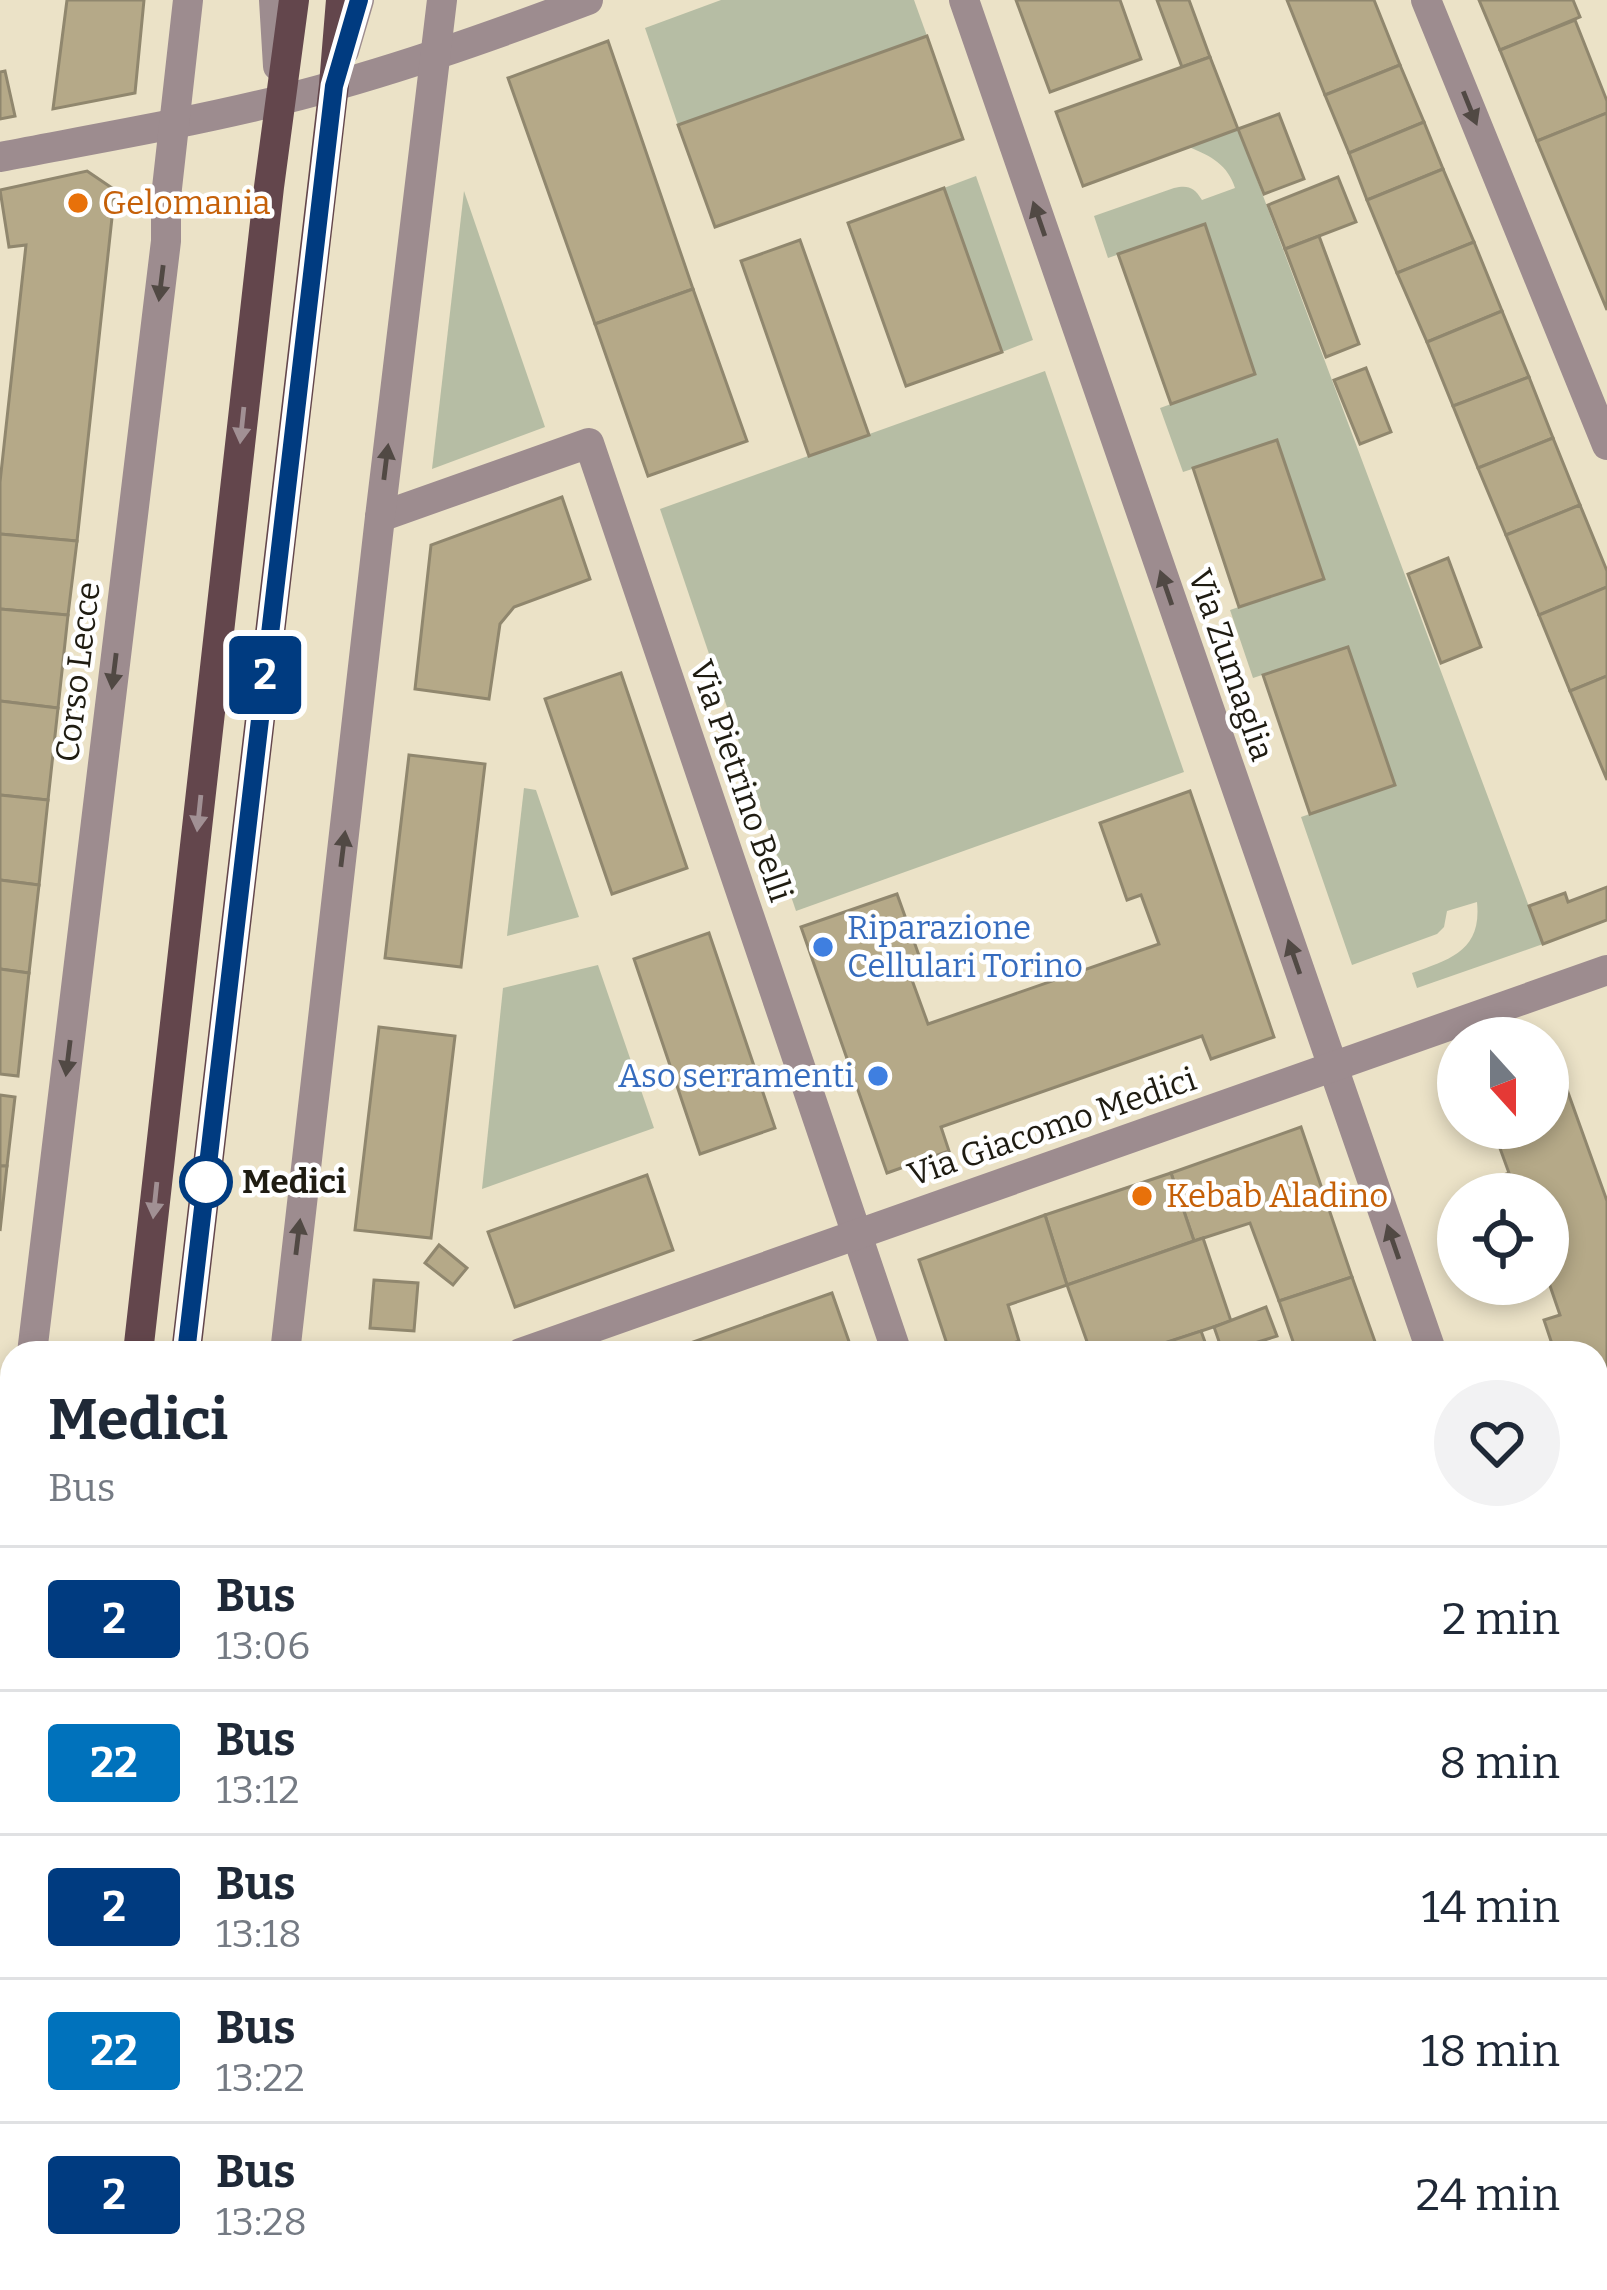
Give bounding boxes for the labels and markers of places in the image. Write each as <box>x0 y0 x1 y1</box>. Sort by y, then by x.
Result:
place label: Gelomania <box>102 183 271 223</box>
marker: Gelomania <box>65 190 91 216</box>
place label: Riparazione Cellulari Torino <box>847 908 1083 986</box>
marker: Riparazione Cellulari Torino <box>810 934 836 960</box>
place label: Aso serramenti <box>618 1056 854 1096</box>
marker: Aso serramenti <box>865 1063 891 1089</box>
marker: Medici <box>181 1157 231 1207</box>
place label: Medici <box>242 1162 346 1202</box>
place label: Kebab Aladino <box>1166 1176 1388 1216</box>
marker: Kebab Aladino <box>1129 1183 1155 1209</box>

